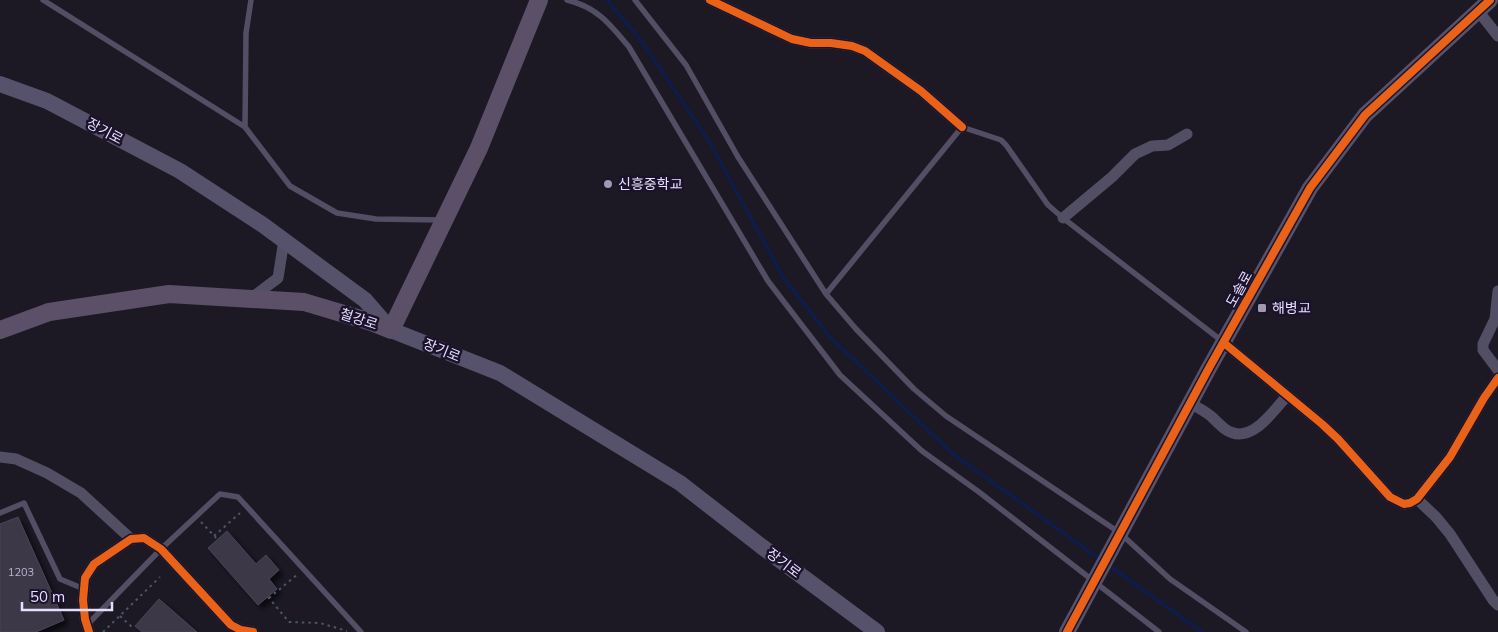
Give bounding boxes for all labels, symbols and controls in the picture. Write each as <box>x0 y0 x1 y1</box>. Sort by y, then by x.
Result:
street label: 장기로 <box>84 114 126 148</box>
place label: 신흥중학교 <box>618 175 683 193</box>
marker: 신흥중학교 <box>602 178 614 190</box>
street label: 도솔로 <box>1222 268 1256 310</box>
place label: 해병교 <box>1272 299 1311 317</box>
marker: 해병교 <box>1256 302 1268 314</box>
street label: 철강로 <box>338 304 380 334</box>
street label: 장기로 <box>421 334 463 366</box>
street label: 장기로 <box>763 544 805 582</box>
house number: 1203 <box>8 565 34 579</box>
scale bar <box>22 580 112 612</box>
text: 50 m <box>30 587 65 606</box>

